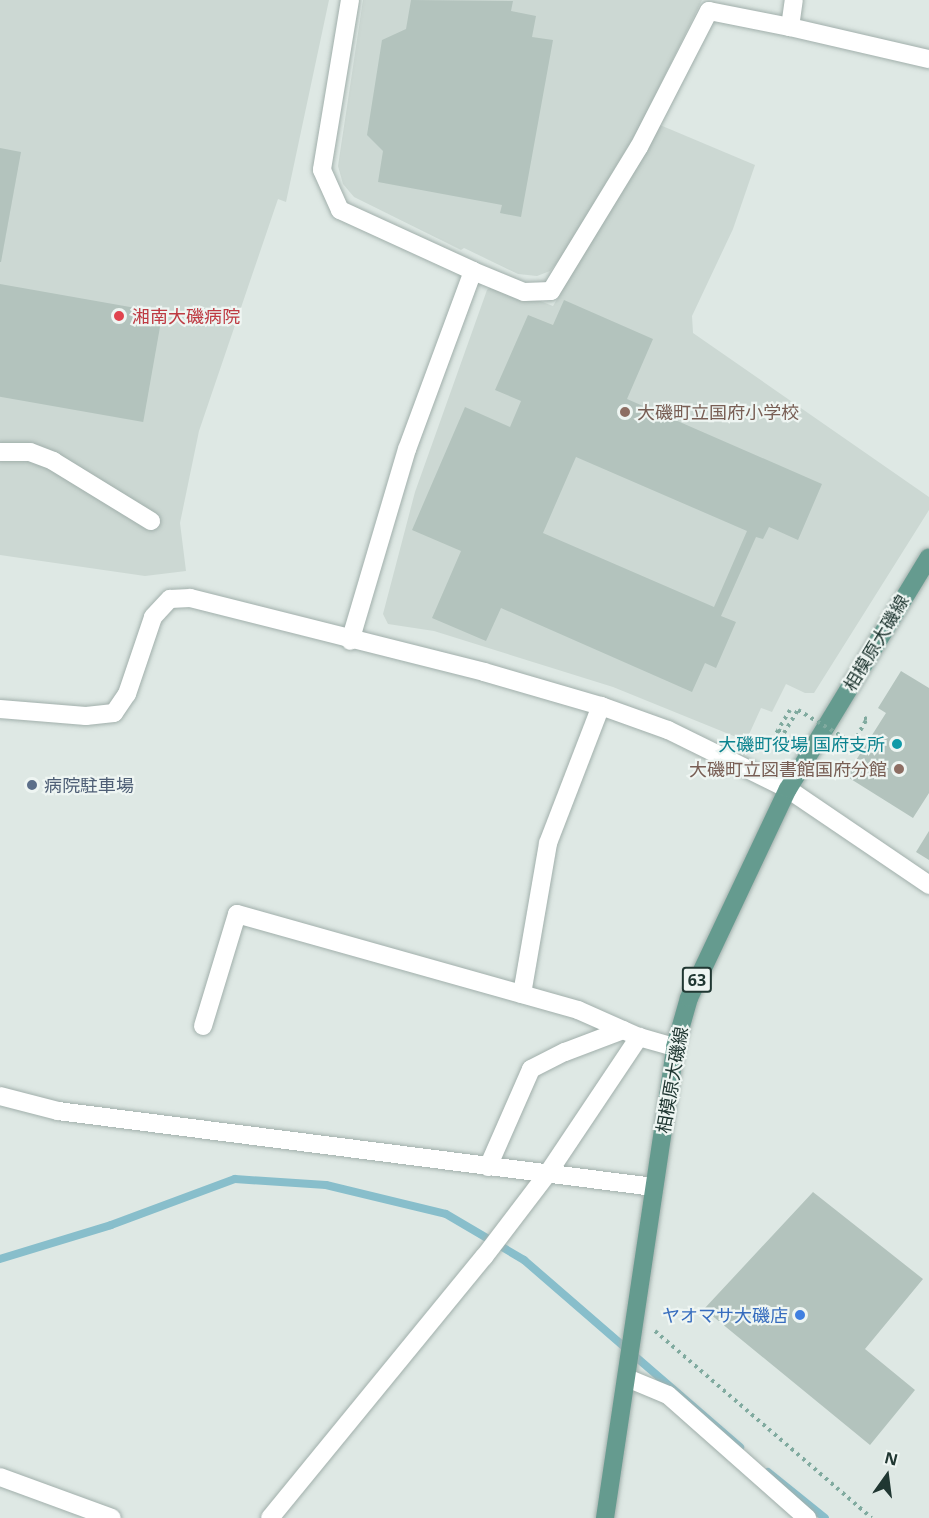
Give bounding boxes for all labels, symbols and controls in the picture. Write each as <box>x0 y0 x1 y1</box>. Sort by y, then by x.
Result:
place label: 湘南大磯病院 <box>132 305 240 327</box>
marker: 湘南大磯病院 <box>110 307 128 325</box>
place label: 大磯町立国府小学校 <box>637 401 799 423</box>
marker: 大磯町立国府小学校 <box>618 405 632 419</box>
street label: 相模原大磯線 <box>839 591 913 695</box>
place label: 大磯町役場 国府支所 <box>718 733 885 755</box>
marker: 大磯町役場 国府支所 <box>890 737 904 751</box>
place label: 大磯町立図書館国府分館 <box>689 758 887 780</box>
marker: 大磯町立図書館国府分館 <box>892 762 906 776</box>
place label: 病院駐車場 <box>44 774 134 796</box>
marker: 病院駐車場 <box>25 778 39 792</box>
road number: 63 <box>680 967 714 993</box>
street label: 相模原大磯線 <box>652 1025 692 1135</box>
place label: ヤオマサ大磯店 <box>662 1304 788 1326</box>
marker: ヤオマサ大磯店 <box>793 1308 807 1322</box>
north arrow <box>857 1446 917 1506</box>
text: N <box>882 1446 900 1471</box>

